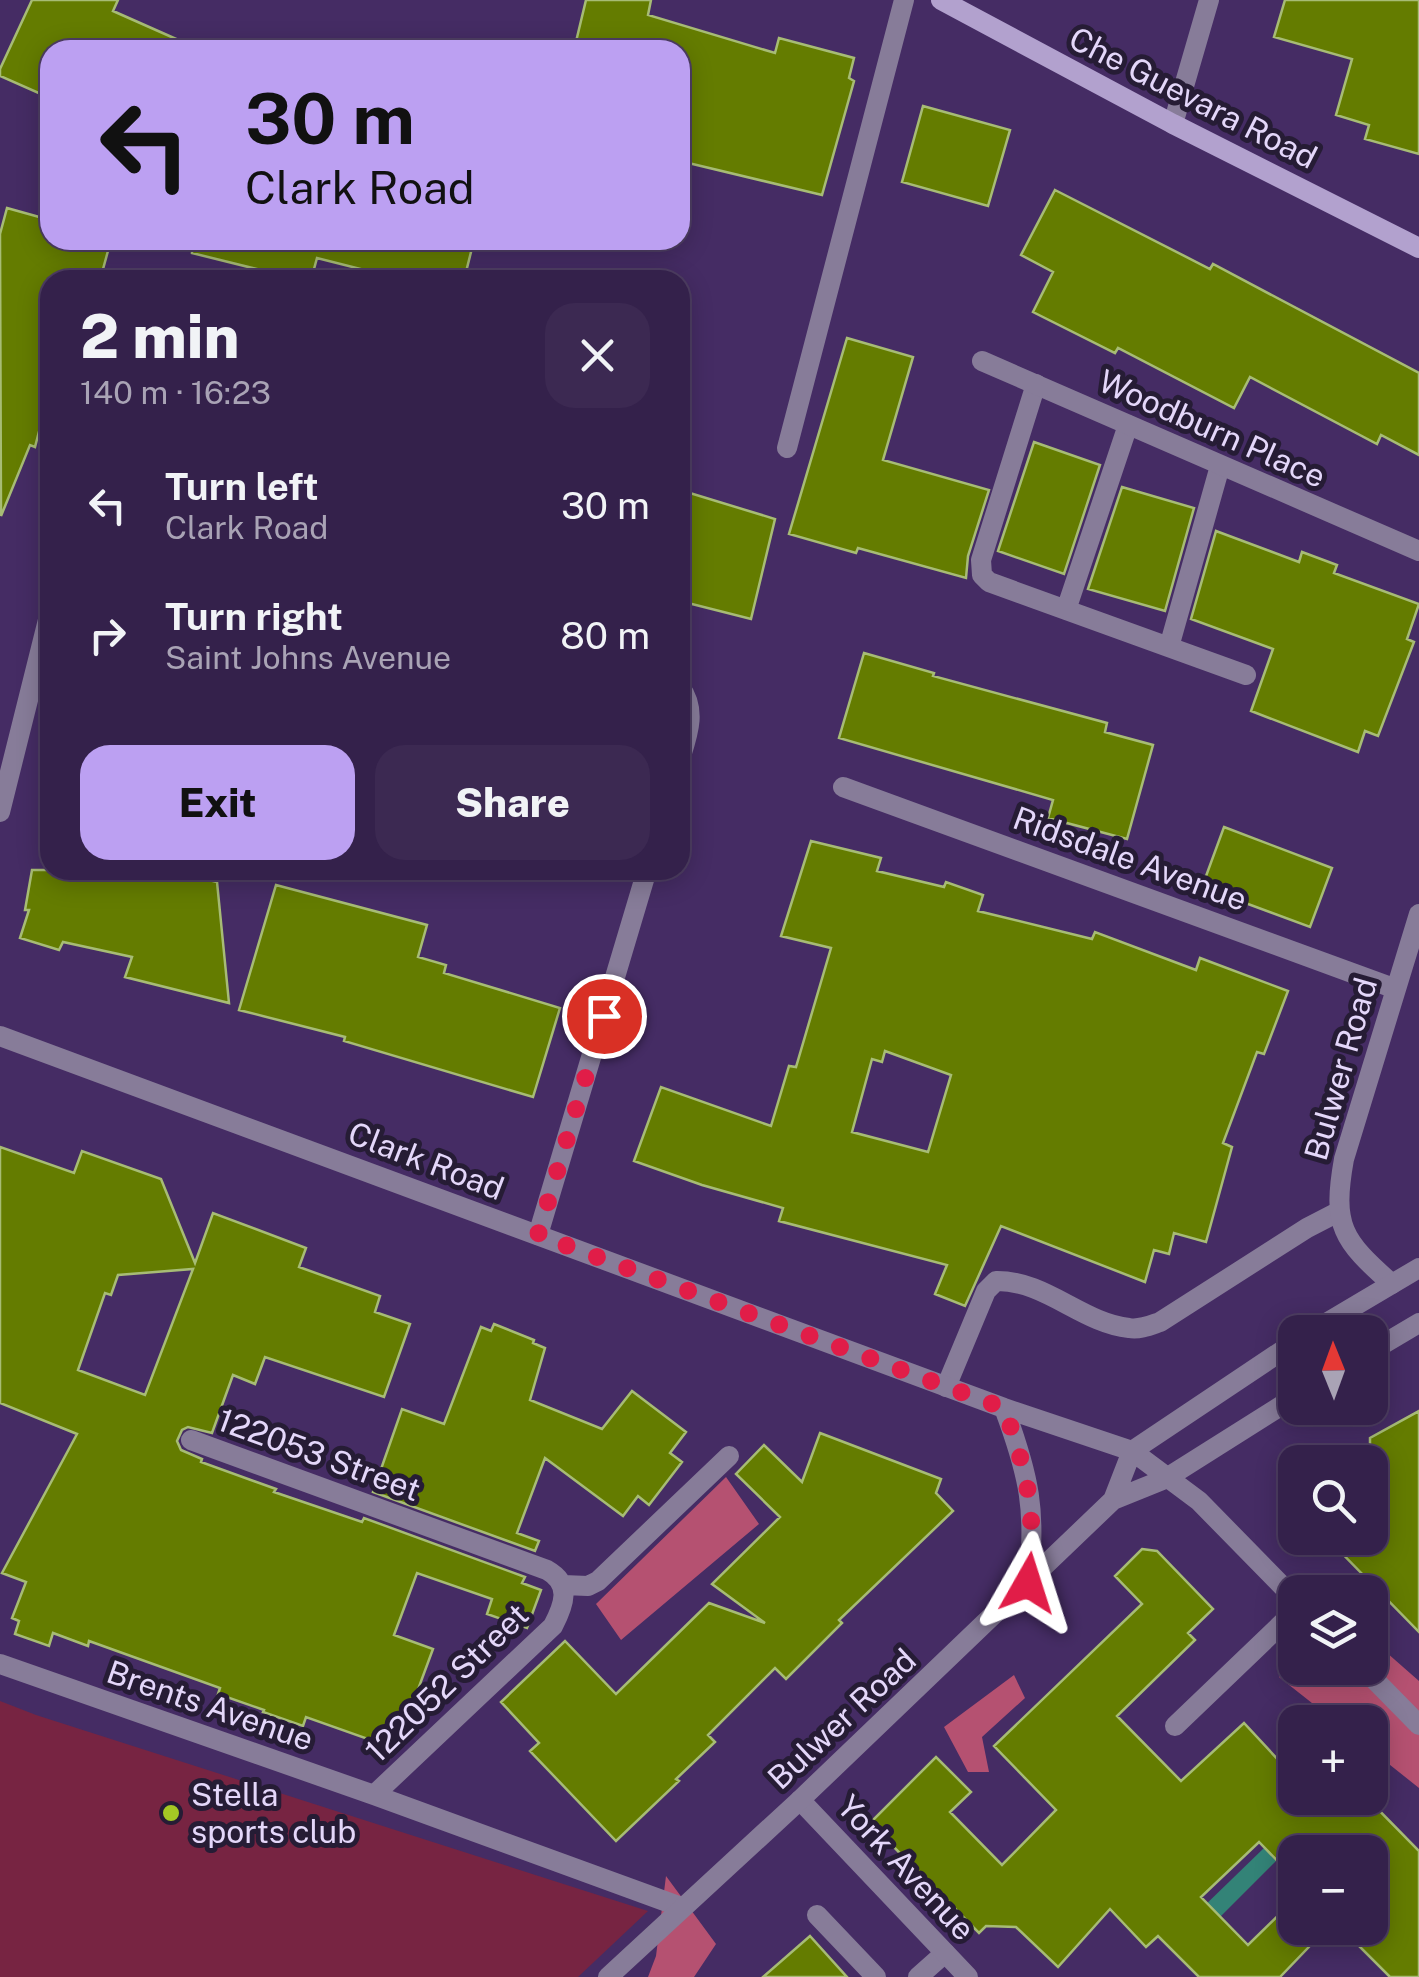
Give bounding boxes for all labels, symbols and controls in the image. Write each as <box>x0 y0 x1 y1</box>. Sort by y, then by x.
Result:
street label: Che Guevara Road <box>1063 19 1323 176</box>
text: 30 m <box>245 77 415 160</box>
icon: left <box>80 80 210 210</box>
text: Clark Road <box>245 161 475 214</box>
text: 2 min <box>80 301 239 372</box>
button: close <box>545 303 650 408</box>
street label: Woodburn Place <box>1093 362 1331 495</box>
text: 140 m · 16:23 <box>80 374 271 411</box>
text: Turn left <box>165 464 319 509</box>
icon: left <box>80 478 135 533</box>
text: 30 m <box>561 483 650 528</box>
text: Clark Road <box>165 509 328 546</box>
text: Turn right <box>165 594 343 639</box>
icon: right <box>80 608 135 663</box>
text: 80 m <box>560 613 650 658</box>
text: Saint Johns Avenue <box>165 639 451 676</box>
button: Exit <box>80 745 355 860</box>
button: Share <box>375 745 650 860</box>
street label: Ridsdale Avenue <box>1008 799 1252 918</box>
street label: Bulwer Road <box>1297 973 1384 1164</box>
pin <box>562 974 647 1059</box>
icon: arrive <box>577 989 632 1044</box>
street label: Clark Road <box>343 1114 509 1207</box>
north arrow <box>1278 1315 1388 1425</box>
map controls <box>1278 1315 1388 1945</box>
street label: 122053 Street <box>213 1401 425 1508</box>
button: search <box>1278 1445 1388 1555</box>
position arrow <box>976 1531 1080 1635</box>
button: layers <box>1278 1575 1388 1685</box>
street label: 122052 Street <box>358 1596 536 1769</box>
street label: Bulwer Road <box>760 1641 923 1796</box>
street label: Brents Avenue <box>102 1653 318 1758</box>
button: + <box>1278 1705 1388 1815</box>
place label: Stella sports club <box>191 1776 356 1850</box>
street label: York Avenue <box>830 1788 983 1947</box>
marker: Stella sports club <box>160 1802 182 1824</box>
button: − <box>1278 1835 1388 1945</box>

